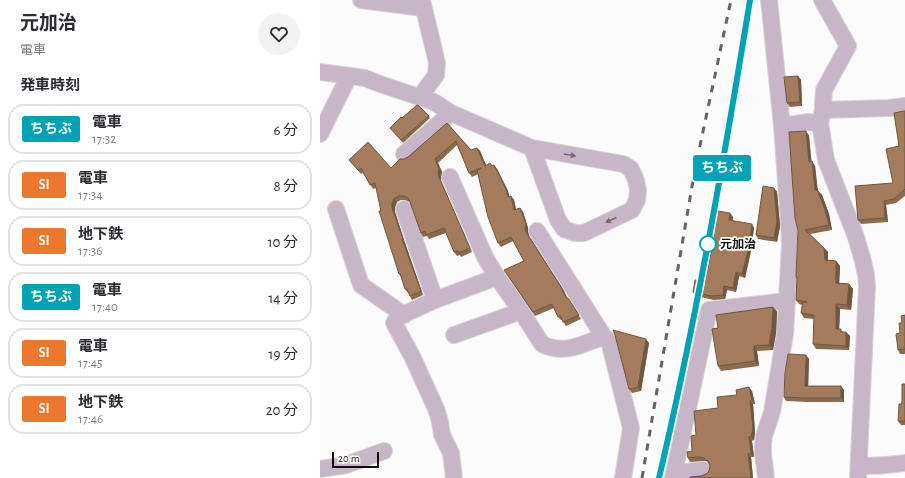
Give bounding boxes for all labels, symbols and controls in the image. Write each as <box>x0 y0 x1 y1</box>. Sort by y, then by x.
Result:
button: heart <box>258 13 300 55</box>
text: 元加治 <box>20 14 77 33</box>
text: 電車 <box>20 44 46 57</box>
text: 発車時刻 <box>20 78 80 93</box>
text: 電車 <box>92 115 122 130</box>
text: ちちぶ <box>30 122 72 136</box>
text: 6 分 <box>273 123 298 138</box>
text: 17:32 <box>92 133 116 146</box>
one-way arrow <box>564 152 576 158</box>
line badge: ちちぶ <box>699 155 745 181</box>
text: ちちぶ <box>701 161 743 175</box>
text: 電車 <box>78 171 108 186</box>
text: SI <box>38 178 50 192</box>
text: 8 分 <box>273 179 298 194</box>
text: 17:34 <box>78 189 102 202</box>
one-way arrow <box>605 217 616 223</box>
text: 地下鉄 <box>78 227 123 242</box>
text: SI <box>38 234 50 248</box>
text: 10 分 <box>267 235 298 250</box>
marker: 元加治 <box>699 235 717 253</box>
place label: 元加治 <box>720 237 756 250</box>
text: 17:36 <box>78 245 102 258</box>
text: 電車 <box>92 283 122 298</box>
text: ちちぶ <box>30 290 72 304</box>
text: 14 分 <box>268 291 298 306</box>
text: 17:40 <box>92 301 118 314</box>
text: 電車 <box>78 339 108 354</box>
text: SI <box>38 346 50 360</box>
text: 19 分 <box>268 347 298 362</box>
text: 17:45 <box>78 357 103 370</box>
text: 地下鉄 <box>78 395 123 410</box>
text: SI <box>38 402 50 416</box>
text: 20 分 <box>266 403 298 418</box>
text: 17:46 <box>78 413 103 426</box>
scale bar <box>332 450 379 469</box>
text: 20 m <box>338 453 359 464</box>

